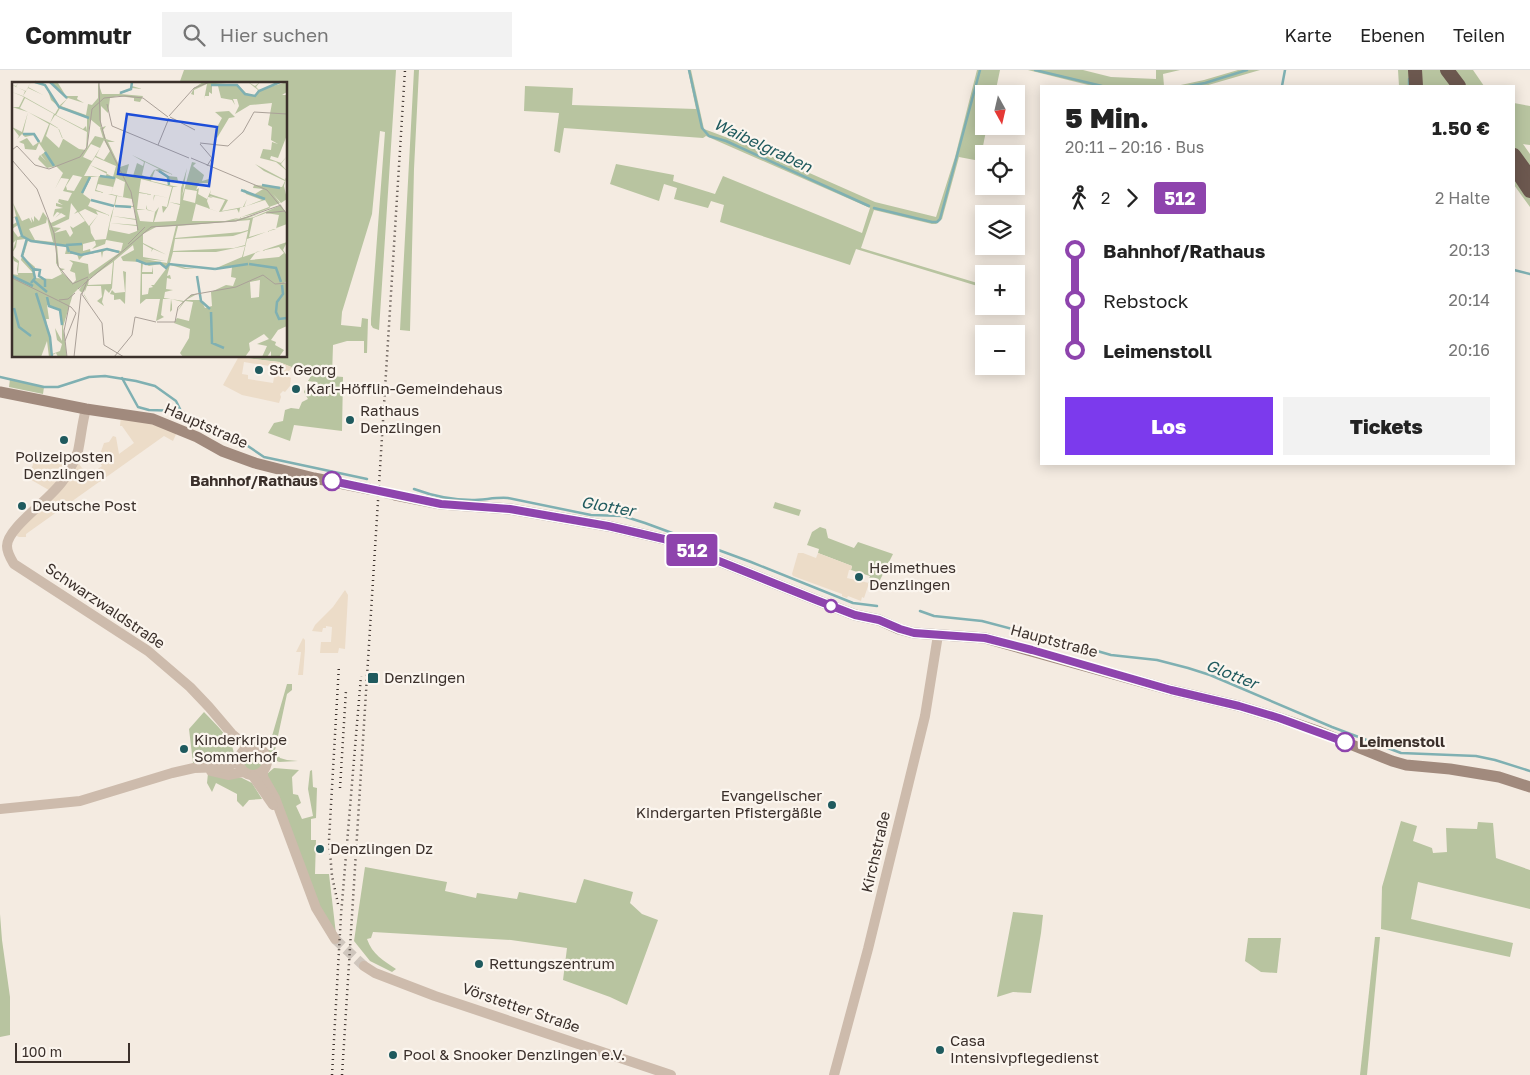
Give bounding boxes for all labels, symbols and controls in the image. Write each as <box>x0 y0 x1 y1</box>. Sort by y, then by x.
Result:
search box <box>162 12 512 57</box>
text: Commutr <box>25 20 132 49</box>
icon: search <box>180 21 208 49</box>
text: Hier suchen <box>220 23 329 46</box>
text: Karte <box>1285 24 1332 46</box>
text: Ebenen <box>1360 24 1425 46</box>
text: Teilen <box>1453 24 1505 46</box>
inset map <box>12 82 288 358</box>
north arrow <box>975 85 1025 135</box>
map controls <box>975 85 1025 375</box>
text: 5 Min. <box>1065 101 1149 134</box>
water label: Waibelgraben <box>711 114 816 177</box>
text: 1.50 € <box>1432 116 1490 139</box>
text: 20:11 – 20:16 · Bus <box>1065 137 1204 157</box>
button: locate <box>975 145 1025 195</box>
icon: walk <box>1065 184 1093 212</box>
icon: forward <box>1118 184 1146 212</box>
text: 512 <box>1164 187 1196 209</box>
text: 2 <box>1101 188 1110 208</box>
text: 2 Halte <box>1435 188 1490 208</box>
button: layers <box>975 205 1025 255</box>
text: Bahnhof/Rathaus <box>1103 239 1265 262</box>
text: 20:13 <box>1449 240 1490 260</box>
button: + <box>975 265 1025 315</box>
text: Rebstock <box>1103 289 1189 312</box>
text: 20:14 <box>1448 290 1490 310</box>
button: − <box>975 325 1025 375</box>
text: Leimenstoll <box>1103 339 1212 362</box>
text: 20:16 <box>1449 340 1490 360</box>
place label: St. Georg <box>269 360 336 378</box>
marker: St. Georg <box>253 364 265 376</box>
place label: Karl-Höfflin-Gemeindehaus <box>306 379 503 397</box>
marker: Karl-Höfflin-Gemeindehaus <box>290 383 302 395</box>
button: Los <box>1065 397 1273 455</box>
button: Tickets <box>1283 397 1490 455</box>
street label: Hauptstraße <box>162 399 251 452</box>
place label: Rathaus Denzlingen <box>360 401 441 436</box>
marker: Rathaus Denzlingen <box>344 414 356 426</box>
marker: Polizeiposten Denzlingen <box>58 434 70 446</box>
place label: Polizeiposten Denzlingen <box>15 447 113 482</box>
place label: Bahnhof/Rathaus <box>190 471 318 489</box>
marker: Bahnhof/Rathaus <box>322 471 342 491</box>
water label: Glotter <box>580 491 639 521</box>
place label: Deutsche Post <box>32 496 137 514</box>
marker: Deutsche Post <box>16 500 28 512</box>
line badge: 512 <box>663 534 721 566</box>
text: 512 <box>676 539 708 561</box>
street label: Schwarzwaldstraße <box>42 558 169 652</box>
place label: Heimethues Denzlingen <box>869 558 956 593</box>
marker: Heimethues Denzlingen <box>853 571 865 583</box>
unlabelled marker <box>824 599 838 613</box>
street label: Hauptstraße <box>1009 620 1100 660</box>
water label: Glotter <box>1203 655 1263 694</box>
place label: Denzlingen <box>384 668 465 686</box>
marker: Denzlingen <box>366 671 380 685</box>
place label: Kinderkrippe Sommerhof <box>194 730 287 765</box>
marker: Leimenstoll <box>1335 732 1355 752</box>
place label: Leimenstoll <box>1359 732 1445 750</box>
marker: Kinderkrippe Sommerhof <box>178 743 190 755</box>
place label: Evangelischer Kindergarten Pfistergäßle <box>636 786 822 821</box>
marker: Evangelischer Kindergarten Pfistergäßle <box>826 799 838 811</box>
street label: Kirchstraße <box>857 809 893 894</box>
place label: Denzlingen Dz <box>330 839 433 857</box>
marker: Denzlingen Dz <box>314 843 326 855</box>
place label: Rettungszentrum <box>489 954 615 972</box>
marker: Rettungszentrum <box>473 958 485 970</box>
street label: Vörstetter Straße <box>460 978 583 1036</box>
place label: Casa Intensivpflegedienst <box>950 1031 1099 1066</box>
scale bar <box>15 1040 130 1063</box>
text: 100 m <box>22 1043 62 1060</box>
marker: Casa Intensivpflegedienst <box>934 1044 946 1056</box>
place label: Pool & Snooker Denzlingen e.V. <box>403 1045 625 1063</box>
marker: Pool & Snooker Denzlingen e.V. <box>387 1049 399 1061</box>

